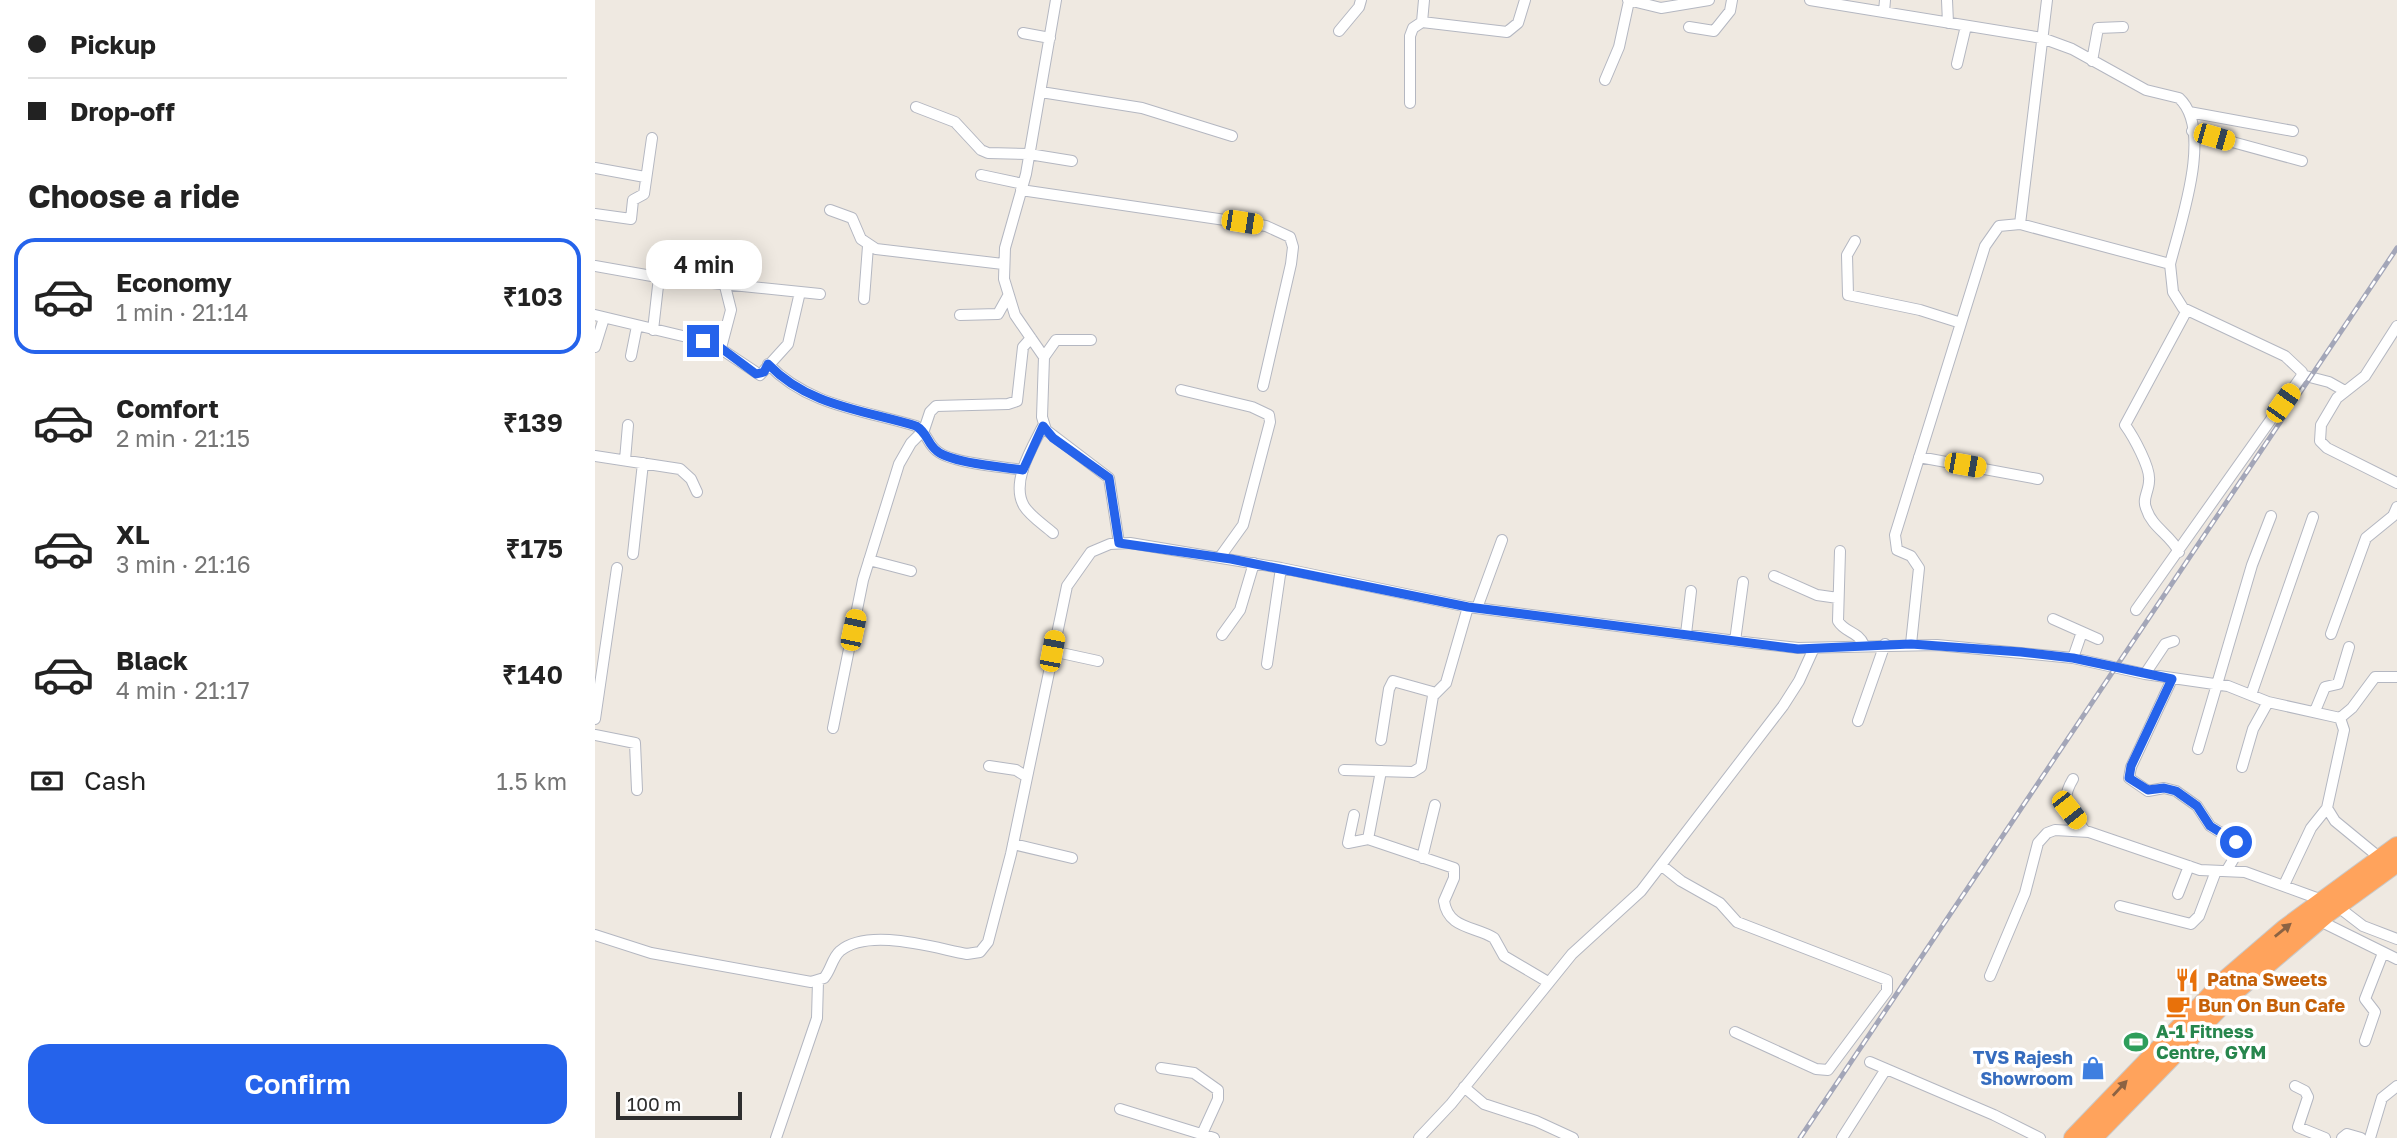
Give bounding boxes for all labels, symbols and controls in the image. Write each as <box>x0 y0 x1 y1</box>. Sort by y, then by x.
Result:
text: Pickup <box>70 29 156 60</box>
text: Drop-off <box>70 96 175 127</box>
car <box>2191 121 2238 153</box>
text: Choose a ride <box>28 177 240 215</box>
car <box>1220 208 1265 236</box>
callout: 4 min <box>645 240 761 288</box>
text: 4 min <box>674 250 734 278</box>
icon: car <box>32 265 95 328</box>
text: Economy <box>116 267 232 298</box>
text: ₹103 <box>503 281 563 312</box>
text: 1 min · 21:14 <box>116 298 249 326</box>
route end <box>687 325 719 357</box>
car <box>2263 380 2304 426</box>
icon: car <box>32 391 95 454</box>
text: Comfort <box>116 393 219 424</box>
text: ₹139 <box>503 407 563 438</box>
text: 2 min · 21:15 <box>116 424 250 452</box>
car <box>1943 451 1988 479</box>
icon: car <box>32 517 95 580</box>
text: XL <box>116 519 150 550</box>
text: ₹175 <box>505 533 563 564</box>
text: 3 min · 21:16 <box>116 550 251 578</box>
car <box>839 607 868 653</box>
car <box>1038 628 1067 674</box>
icon: car <box>32 643 95 706</box>
text: Black <box>116 645 188 676</box>
text: ₹140 <box>502 659 563 690</box>
text: 4 min · 21:17 <box>116 676 250 704</box>
icon: cash <box>28 762 66 800</box>
text: Cash <box>84 765 146 796</box>
text: 1.5 km <box>497 767 567 795</box>
car <box>2048 787 2091 833</box>
route start <box>2220 826 2252 858</box>
one-way arrow <box>2275 923 2292 938</box>
restaurant icon: Patna Sweets <box>2173 966 2201 994</box>
place label: Patna Sweets <box>2207 968 2327 990</box>
cafe icon: Bun On Bun Cafe <box>2164 992 2192 1020</box>
place label: Bun On Bun Cafe <box>2198 994 2346 1016</box>
place label: A-1 Fitness Centre, GYM <box>2156 1020 2266 1063</box>
sports icon: A-1 Fitness Centre, GYM <box>2122 1028 2150 1056</box>
button: Confirm <box>28 1044 567 1124</box>
place label: TVS Rajesh Showroom <box>1973 1046 2073 1089</box>
shop icon: TVS Rajesh Showroom <box>2079 1054 2107 1082</box>
one-way arrow <box>2112 1079 2128 1097</box>
scale bar <box>616 1089 742 1121</box>
text: 100 m <box>627 1092 681 1115</box>

